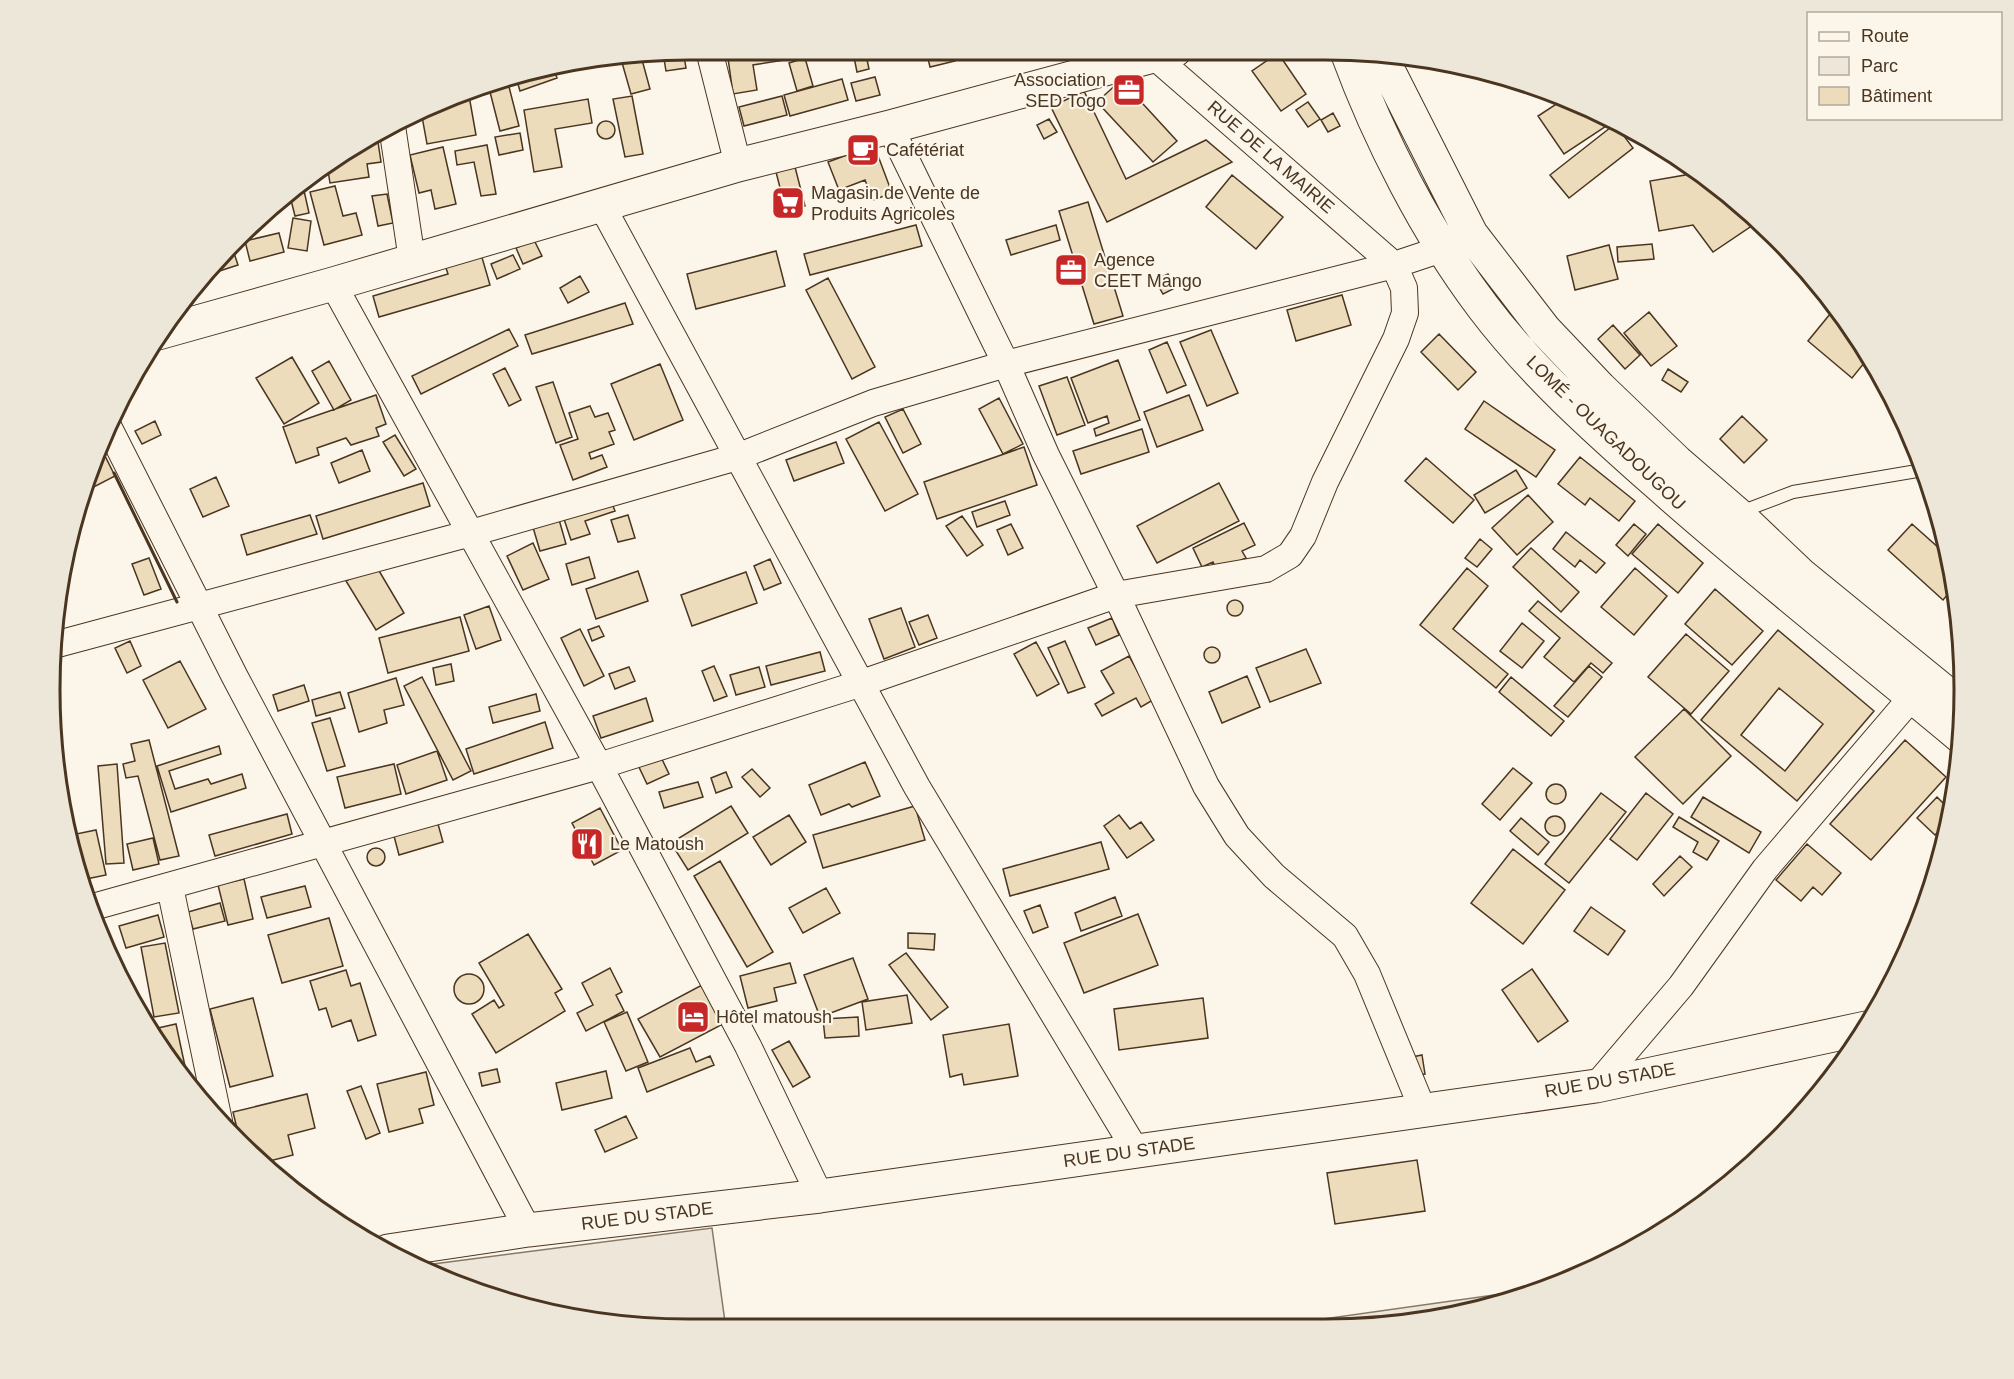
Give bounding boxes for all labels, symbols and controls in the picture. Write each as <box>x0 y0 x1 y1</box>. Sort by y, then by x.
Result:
legend <box>1807 12 2002 120</box>
text: Route <box>1861 26 1909 46</box>
text: Parc <box>1861 56 1898 76</box>
place label: Association SED Togo <box>1014 70 1106 111</box>
office icon: Association SED Togo <box>1111 72 1147 108</box>
text: Bâtiment <box>1861 86 1932 106</box>
street label: RUE DE LA MAIRIE <box>1204 97 1338 217</box>
cafe icon: Cafétériat <box>845 132 881 168</box>
place label: Cafétériat <box>886 140 964 160</box>
place label: Magasin de Vente de Produits Agricoles <box>811 183 980 224</box>
supermarket icon: Magasin de Vente de Produits Agricoles <box>770 185 806 221</box>
place label: Agence CEET Mango <box>1094 250 1202 291</box>
office icon: Agence CEET Mango <box>1053 252 1089 288</box>
street label: LOMÉ - OUAGADOUGOU <box>1522 352 1690 514</box>
restaurant icon: Le Matoush <box>569 826 605 862</box>
place label: Le Matoush <box>610 834 704 854</box>
hotel icon: Hôtel matoush <box>675 999 711 1035</box>
place label: Hôtel matoush <box>716 1007 832 1027</box>
street label: RUE DU STADE <box>1543 1059 1677 1101</box>
street label: RUE DU STADE <box>1062 1133 1196 1171</box>
street label: RUE DU STADE <box>580 1198 714 1234</box>

